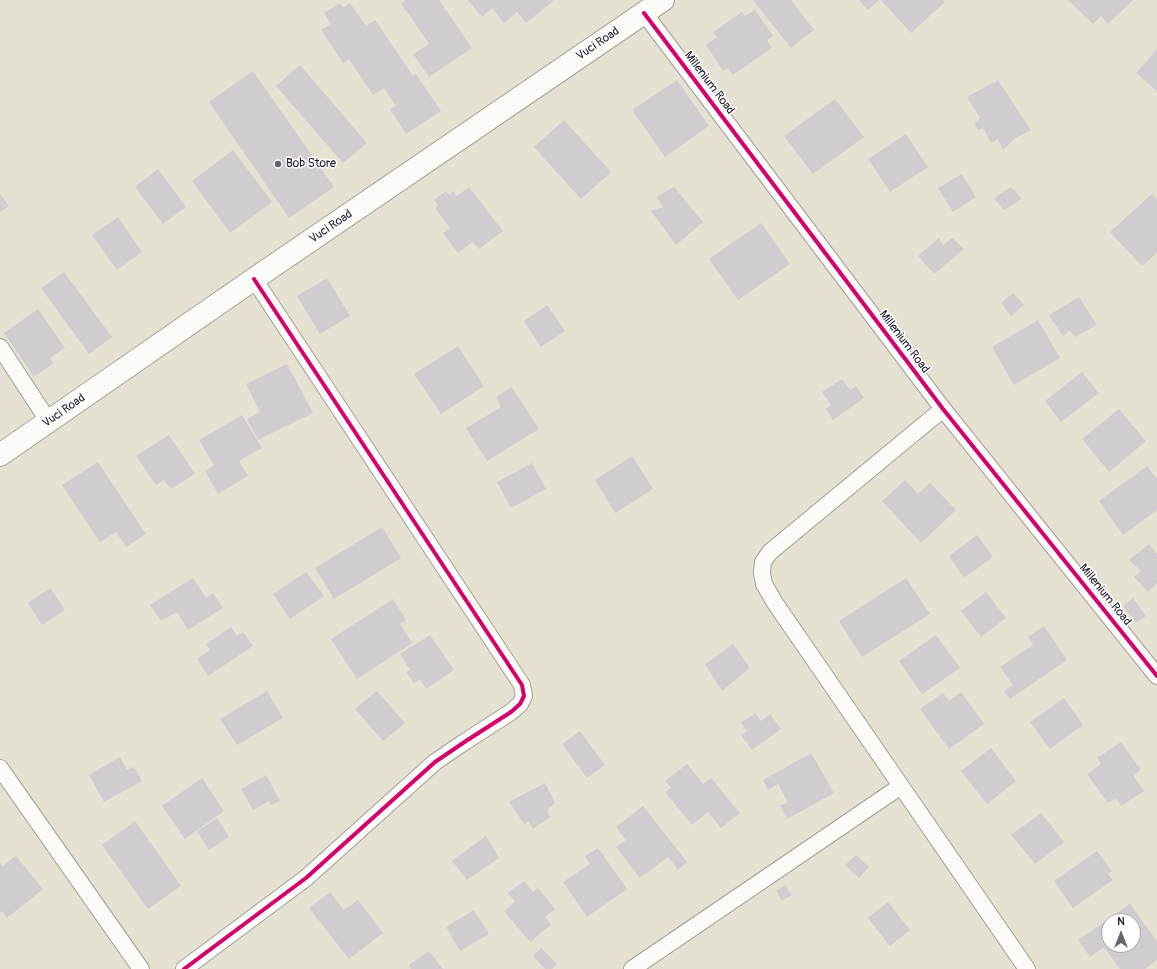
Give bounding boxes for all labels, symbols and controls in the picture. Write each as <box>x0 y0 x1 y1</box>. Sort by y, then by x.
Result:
street label: Vuci Road <box>574 24 622 64</box>
street label: Millenium Road <box>681 49 737 117</box>
place label: Bob Store <box>286 157 336 171</box>
marker: Bob Store <box>273 159 283 169</box>
street label: Vuci Road <box>307 207 355 247</box>
street label: Millenium Road <box>876 308 932 376</box>
street label: Vuci Road <box>40 391 88 431</box>
street label: Millenium Road <box>1076 561 1134 629</box>
north arrow <box>1101 913 1141 953</box>
text: N <box>1117 915 1125 928</box>

